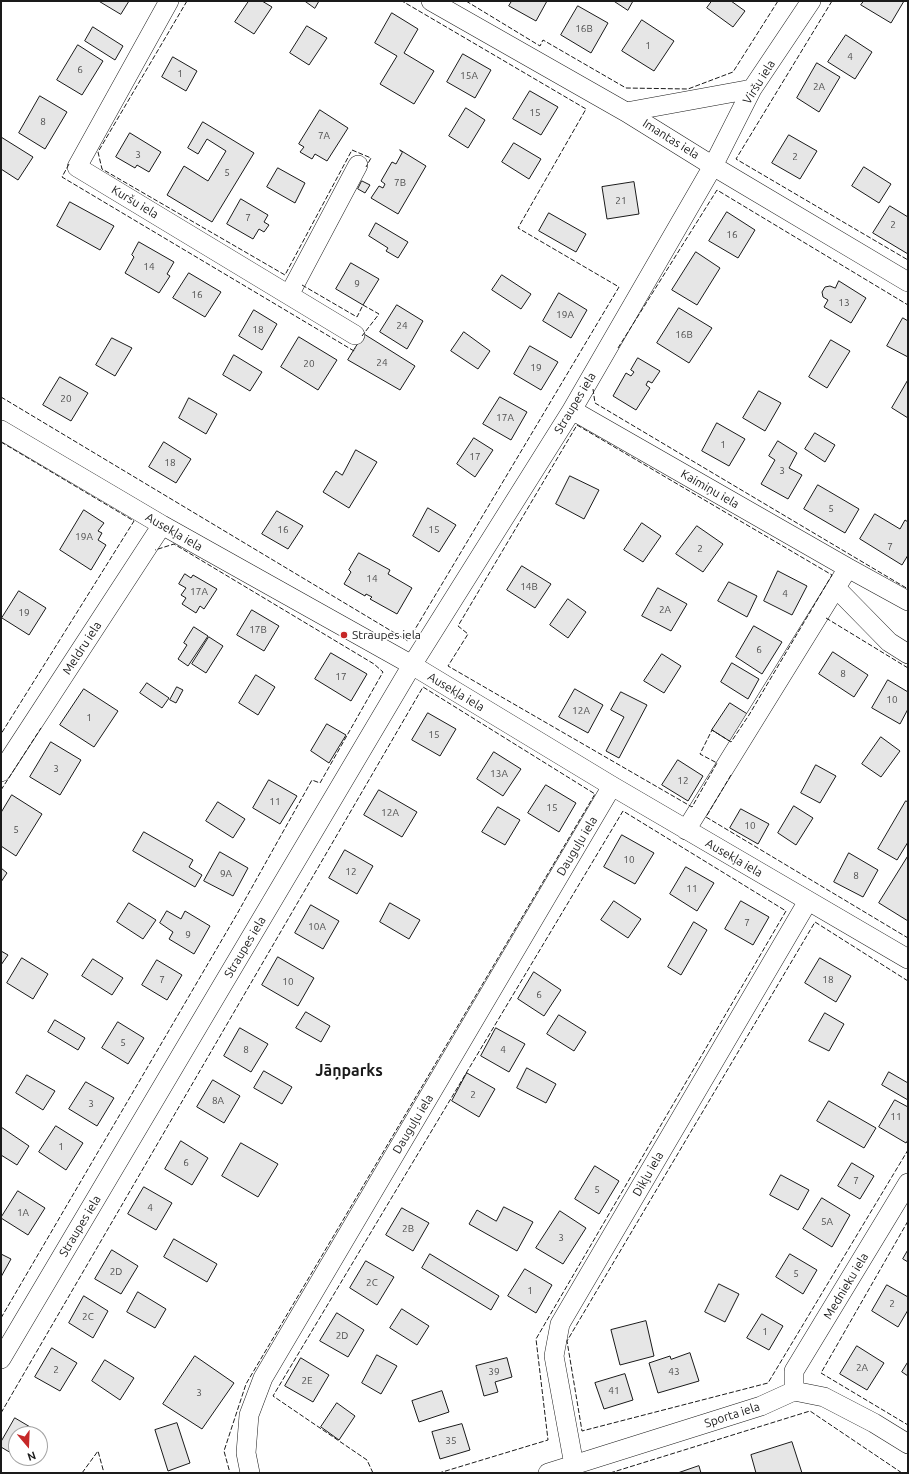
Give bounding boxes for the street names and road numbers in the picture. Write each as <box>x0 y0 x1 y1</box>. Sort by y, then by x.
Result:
street label: Viršu iela <box>740 57 778 107</box>
street label: Imantas iela <box>640 116 702 162</box>
street label: Kuršu iela <box>109 182 161 222</box>
street label: Straupes iela <box>551 370 599 436</box>
street label: Kaimiņu iela <box>678 467 742 511</box>
street label: Ausekļa iela <box>143 510 205 554</box>
street label: Meldru iela <box>60 619 104 677</box>
street label: Ausekļa iela <box>425 669 487 715</box>
street label: Dauguļu iela <box>554 814 600 878</box>
street label: Ausekļa iela <box>703 836 765 880</box>
street label: Straupes iela <box>221 914 269 980</box>
street label: Dauguļu iela <box>390 1092 436 1156</box>
street label: Dikļu iela <box>629 1149 667 1199</box>
street label: Straupes iela <box>56 1193 104 1259</box>
street label: Mednieku iela <box>821 1250 871 1322</box>
street label: Sporta iela <box>702 1399 762 1431</box>

